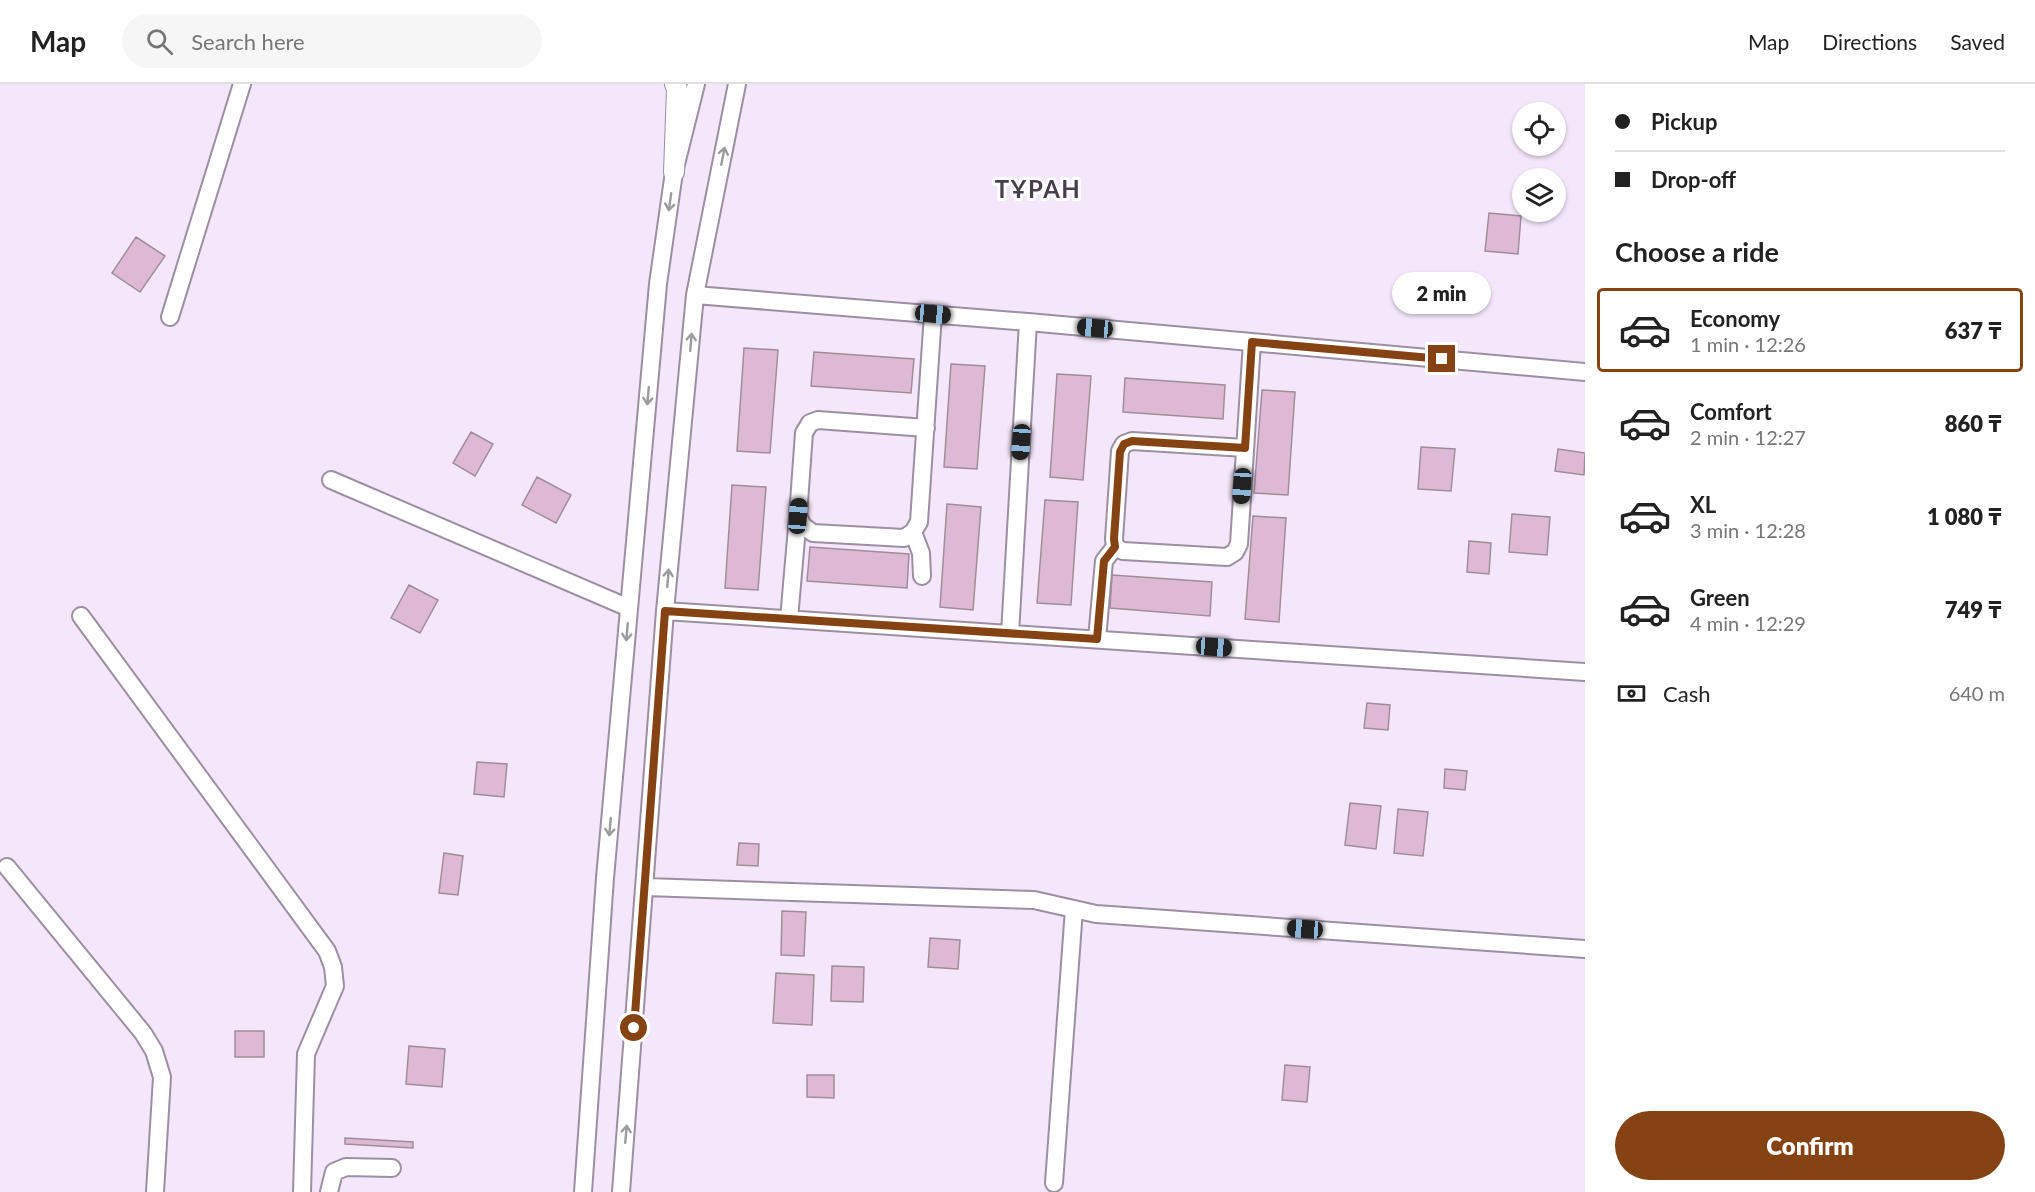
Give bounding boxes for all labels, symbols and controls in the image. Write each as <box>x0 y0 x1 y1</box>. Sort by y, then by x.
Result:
search box <box>122 14 542 68</box>
text: Map <box>30 24 86 58</box>
icon: search <box>143 25 176 58</box>
text: Search here <box>191 28 305 55</box>
text: Map <box>1748 29 1789 54</box>
text: Directions <box>1822 29 1917 54</box>
text: Saved <box>1950 29 2005 54</box>
map controls <box>1512 102 1566 222</box>
button: locate <box>1512 102 1566 156</box>
text: Pickup <box>1651 108 1717 135</box>
one-way arrow <box>718 146 729 166</box>
text: Drop-off <box>1651 166 1736 193</box>
button: layers <box>1512 168 1566 222</box>
district label: ТҰРАН <box>995 174 1081 203</box>
one-way arrow <box>664 192 675 212</box>
text: Choose a ride <box>1615 235 1779 268</box>
callout: 2 min <box>1392 272 1492 314</box>
text: 2 min <box>1417 281 1466 305</box>
car <box>914 303 952 325</box>
icon: car <box>1618 303 1672 357</box>
text: Economy <box>1690 305 1780 332</box>
car <box>1076 317 1114 339</box>
text: 637 ₸ <box>1945 317 2002 344</box>
one-way arrow <box>686 332 697 352</box>
text: 1 min · 12:26 <box>1690 332 1806 356</box>
route end <box>1428 345 1455 372</box>
one-way arrow <box>642 386 653 406</box>
icon: car <box>1618 396 1672 450</box>
text: Comfort <box>1690 398 1772 425</box>
text: 860 ₸ <box>1945 410 2002 437</box>
car <box>1011 423 1031 461</box>
text: 2 min · 12:27 <box>1690 425 1806 449</box>
car <box>1232 467 1252 505</box>
icon: car <box>1618 489 1672 543</box>
text: XL <box>1690 491 1716 518</box>
car <box>788 497 808 535</box>
text: 1 080 ₸ <box>1927 503 2002 530</box>
text: 3 min · 12:28 <box>1690 518 1806 542</box>
one-way arrow <box>663 568 674 588</box>
icon: car <box>1618 582 1672 636</box>
text: Green <box>1690 584 1750 611</box>
text: 749 ₸ <box>1945 596 2002 623</box>
text: 4 min · 12:29 <box>1690 611 1806 635</box>
one-way arrow <box>621 622 632 642</box>
car <box>1195 637 1233 657</box>
icon: cash <box>1615 677 1648 710</box>
text: Cash <box>1663 680 1710 707</box>
text: 640 m <box>1949 681 2005 705</box>
one-way arrow <box>604 816 615 836</box>
car <box>1286 919 1324 939</box>
route start <box>620 1014 647 1041</box>
button: Confirm <box>1615 1111 2005 1180</box>
one-way arrow <box>621 1124 632 1144</box>

